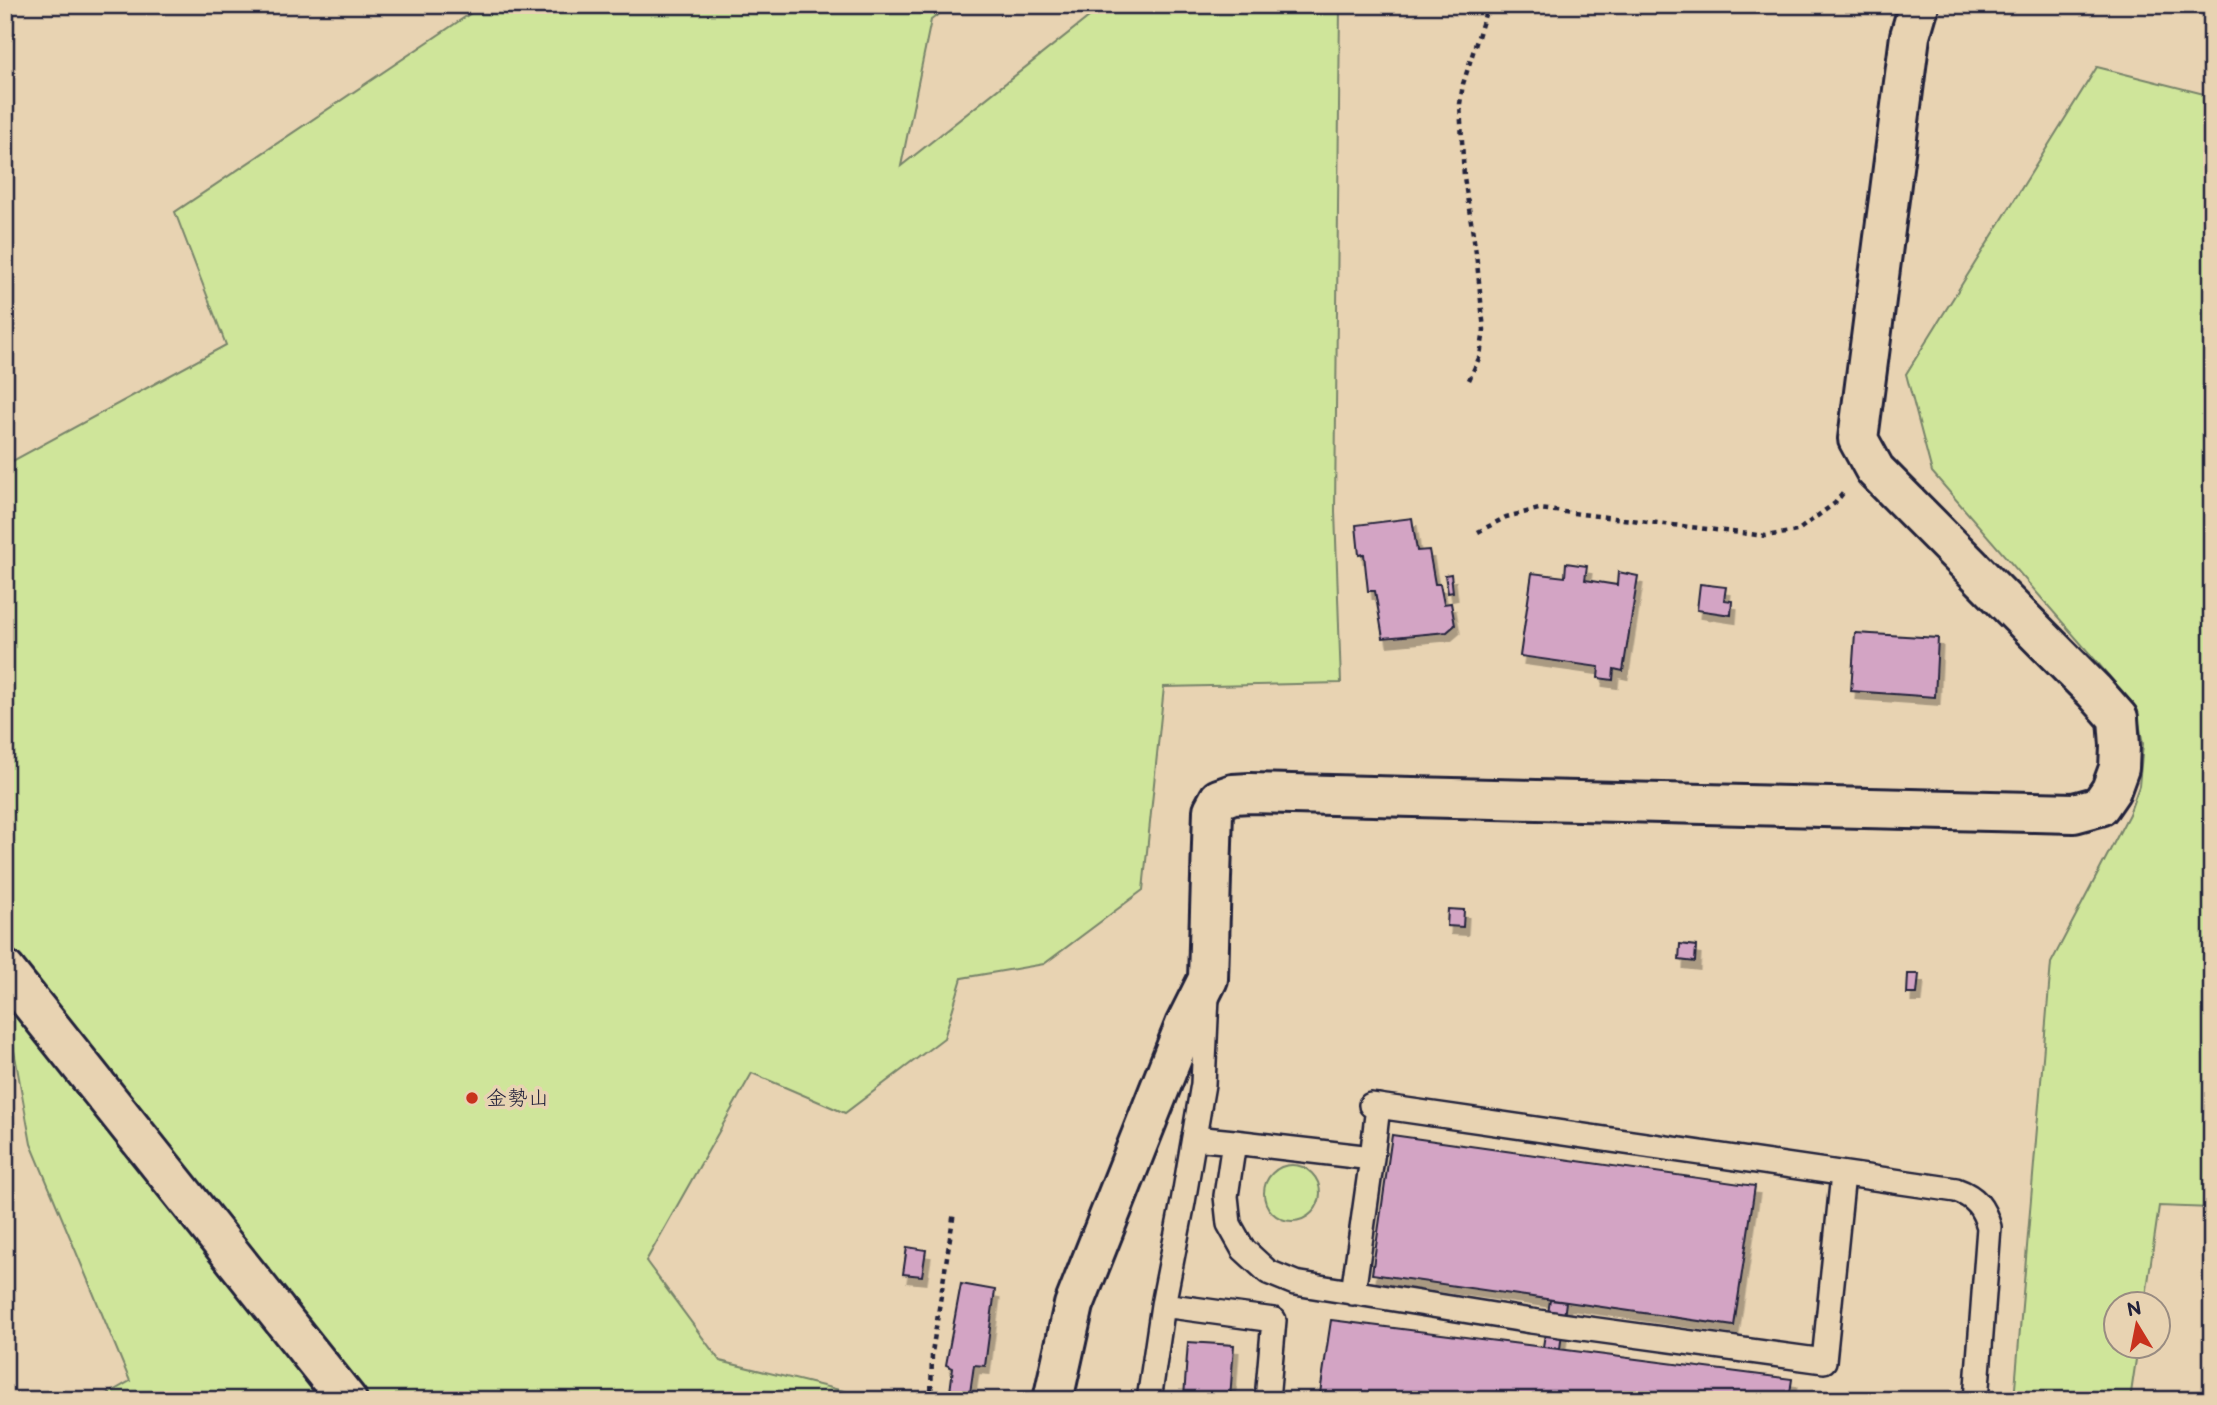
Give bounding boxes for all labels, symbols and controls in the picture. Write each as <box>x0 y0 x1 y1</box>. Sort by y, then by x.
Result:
place label: 金勢山 <box>486 1086 549 1111</box>
marker: 金勢山 <box>464 1090 480 1106</box>
north arrow <box>2102 1290 2172 1360</box>
text: N <box>2125 1297 2143 1322</box>

